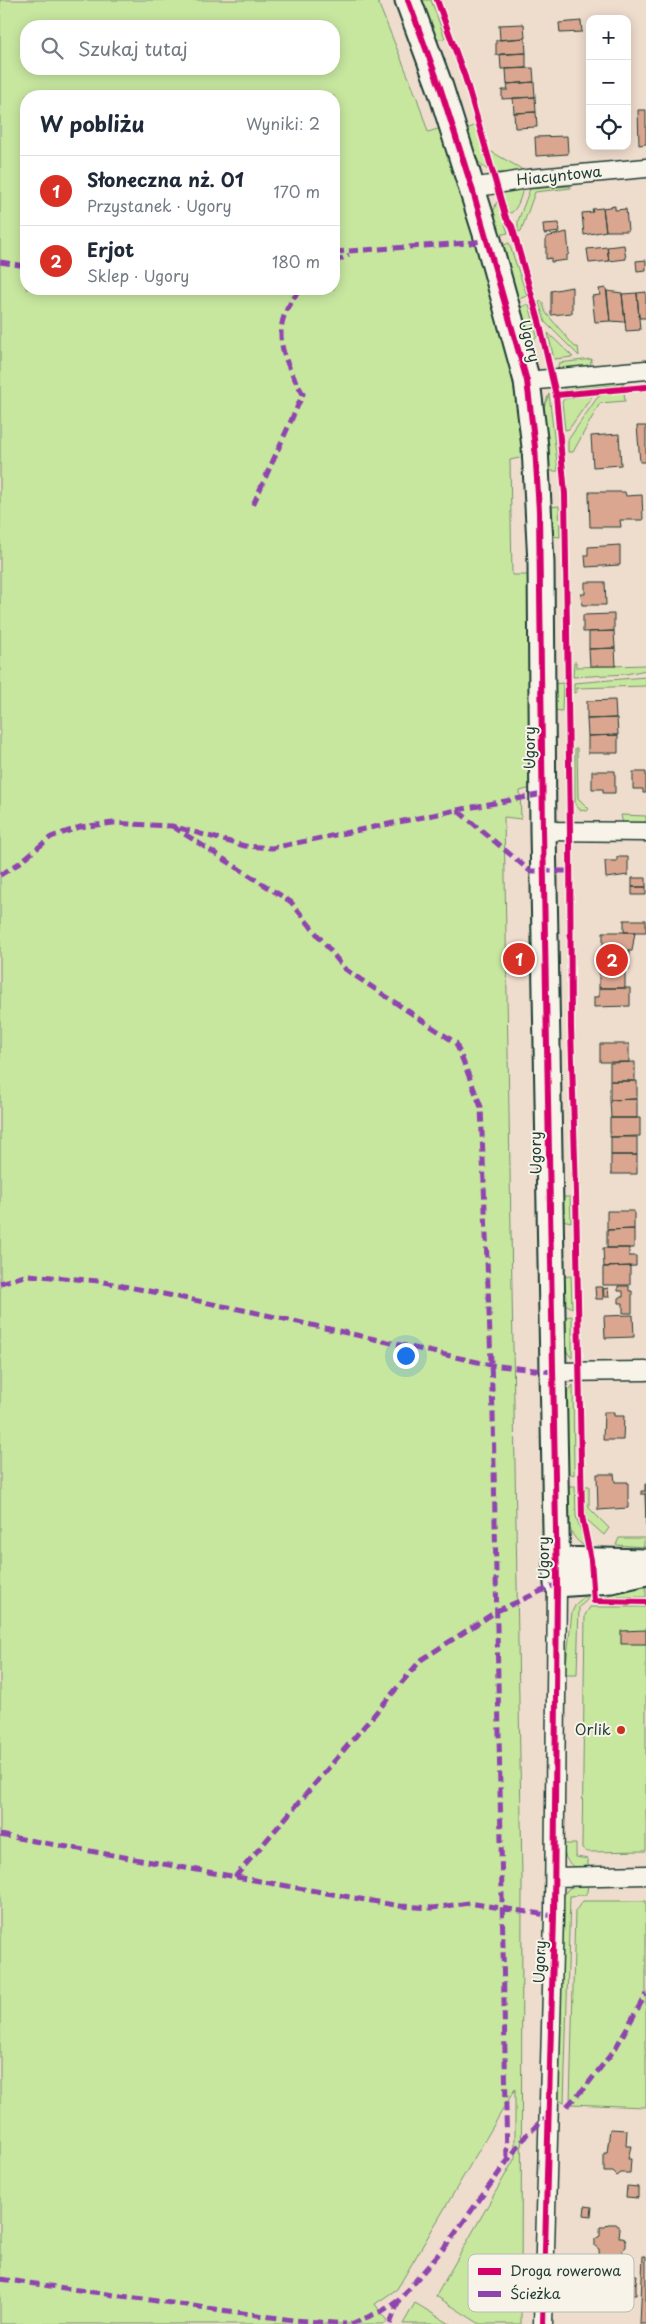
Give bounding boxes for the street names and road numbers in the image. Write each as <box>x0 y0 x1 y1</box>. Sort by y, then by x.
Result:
street label: Hiacyntowa <box>515 159 603 190</box>
street label: Ugory <box>514 317 547 364</box>
street label: Ugory <box>517 726 540 770</box>
street label: Ugory <box>523 1131 546 1175</box>
street label: Ugory <box>531 1536 554 1580</box>
street label: Ugory <box>526 1940 551 1984</box>

